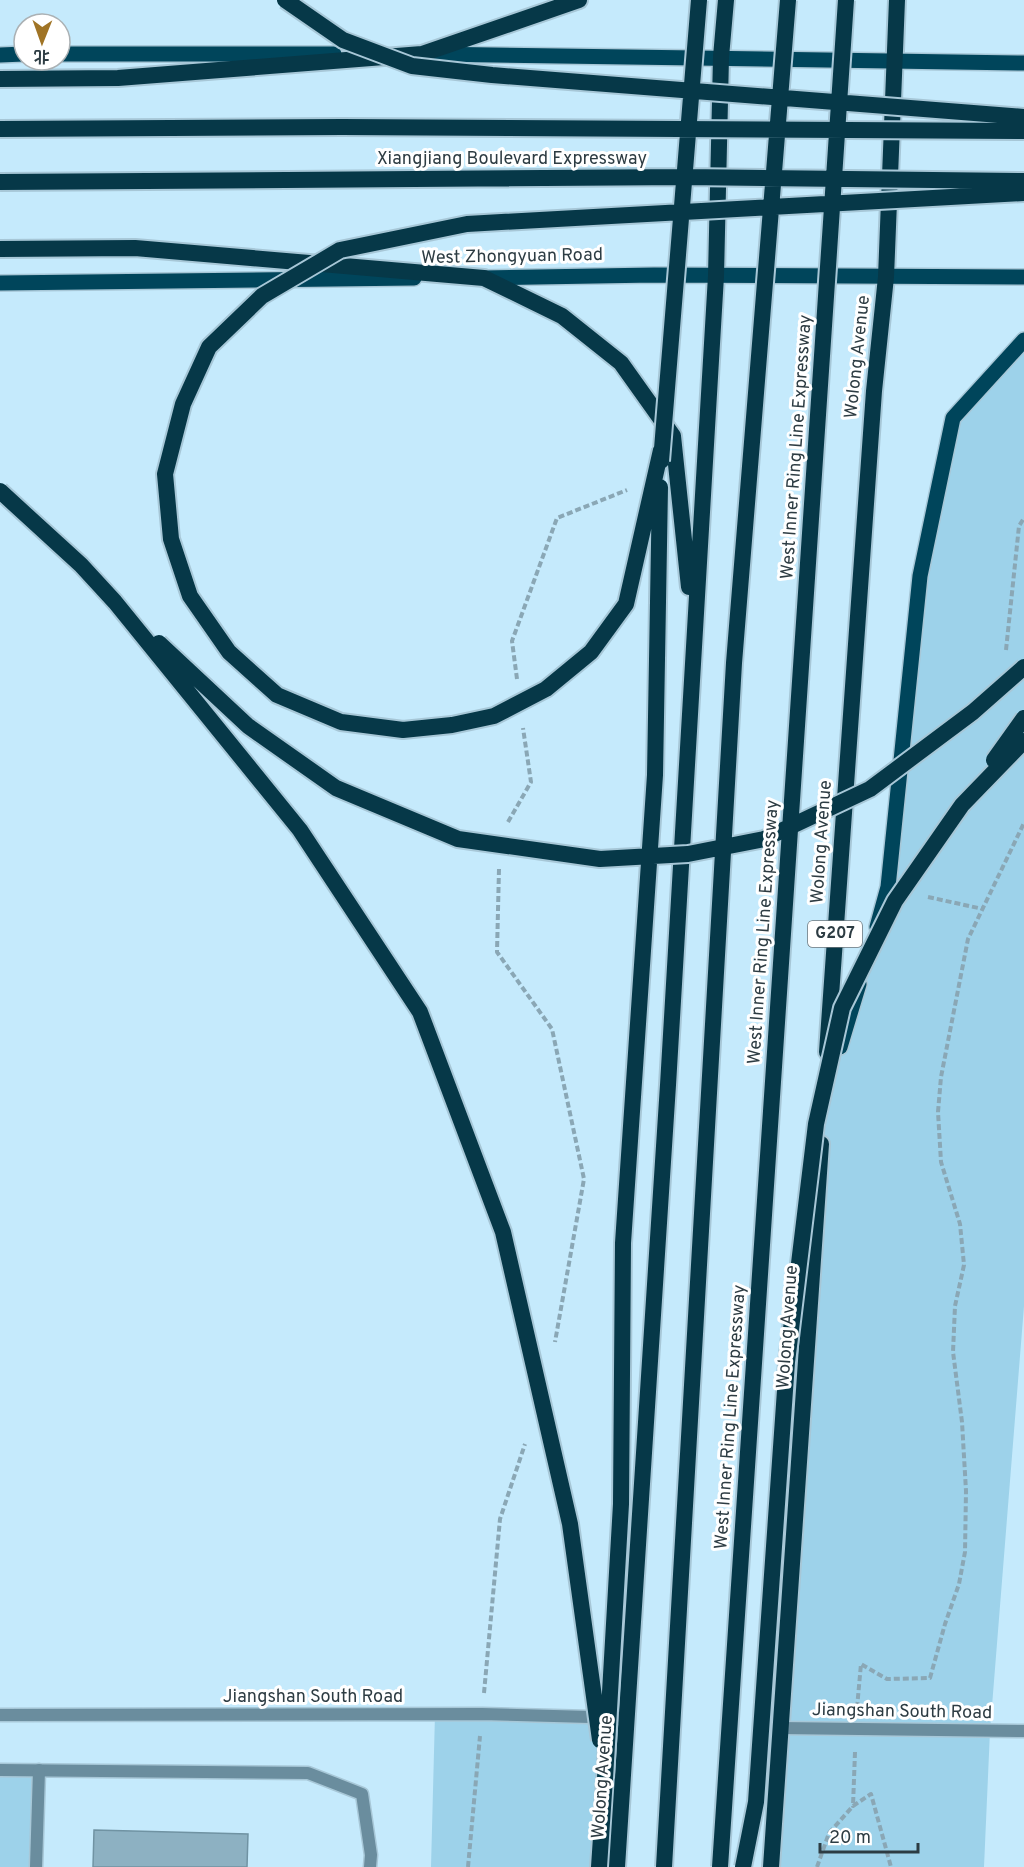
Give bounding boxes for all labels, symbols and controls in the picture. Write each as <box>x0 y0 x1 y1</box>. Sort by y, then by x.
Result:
north arrow <box>12 12 72 72</box>
text: 北 <box>34 45 50 65</box>
street label: Xiangjiang Boulevard Expressway <box>377 148 647 171</box>
street label: West Zhongyuan Road <box>421 244 603 270</box>
street label: Wolong Avenue <box>840 294 876 420</box>
street label: West Inner Ring Line Expressway <box>776 314 818 580</box>
street label: Wolong Avenue <box>806 779 838 905</box>
street label: West Inner Ring Line Expressway <box>743 799 785 1065</box>
road number: G207 <box>808 921 862 947</box>
street label: Wolong Avenue <box>772 1264 804 1390</box>
street label: West Inner Ring Line Expressway <box>710 1284 752 1550</box>
street label: Jiangshan South Road <box>223 1686 403 1709</box>
street label: Jiangshan South Road <box>812 1699 992 1725</box>
street label: Wolong Avenue <box>587 1714 619 1840</box>
scale bar <box>820 1816 918 1854</box>
text: 20 m <box>829 1827 871 1850</box>

